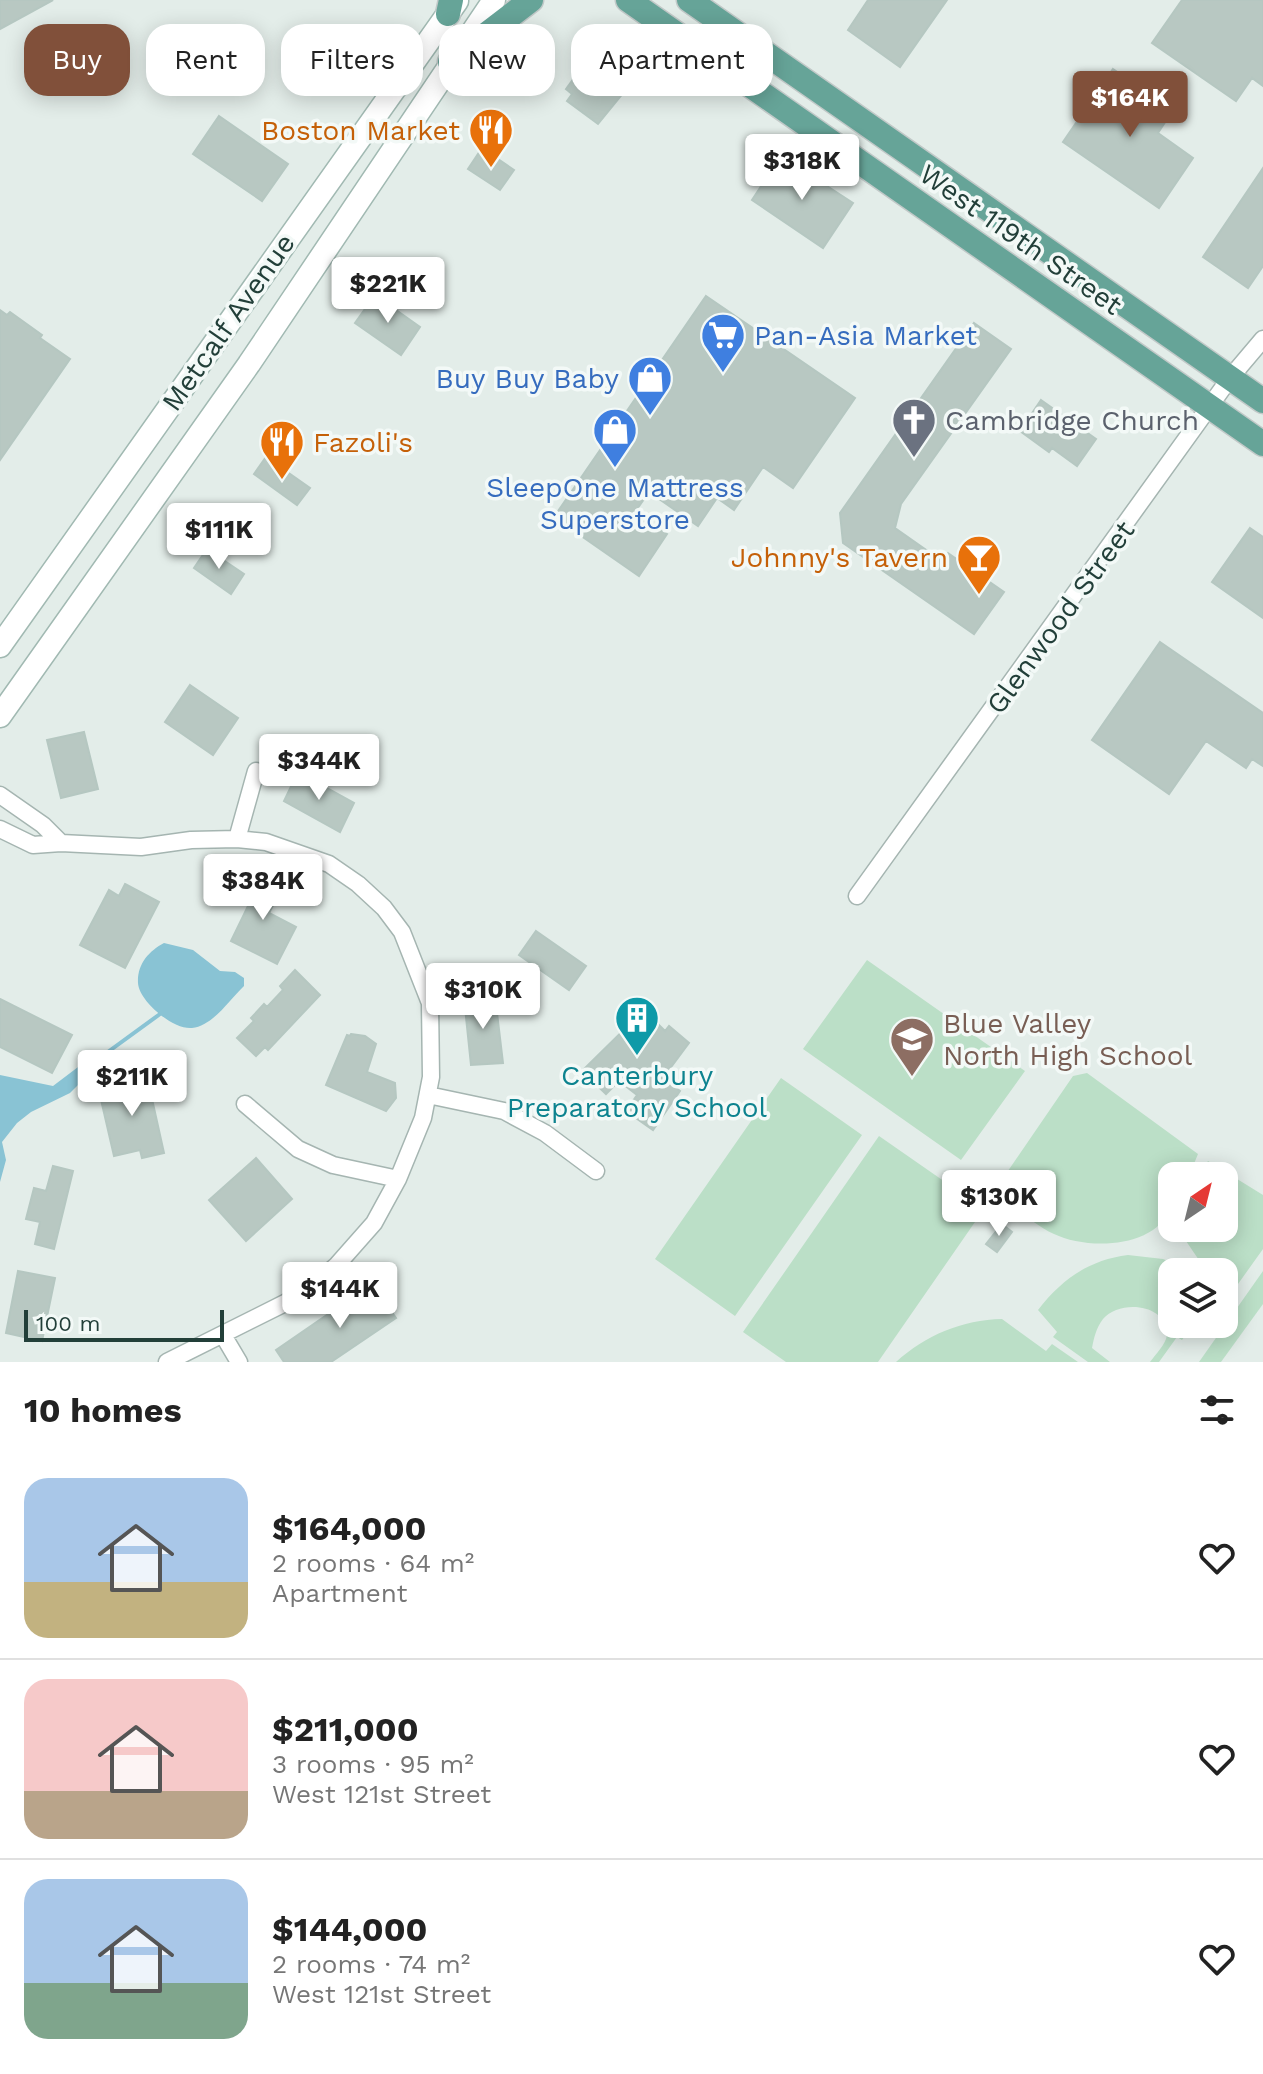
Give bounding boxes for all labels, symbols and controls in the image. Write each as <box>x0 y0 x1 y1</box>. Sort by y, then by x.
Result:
chip: Buy <box>24 24 130 96</box>
chip: Rent <box>146 24 265 96</box>
chip: Filters <box>281 24 423 96</box>
chip: New <box>439 24 555 96</box>
chip: Apartment <box>571 24 773 96</box>
pin: $164K <box>1074 71 1186 139</box>
text: $164K <box>1091 82 1169 112</box>
restaurant icon: Boston Market <box>467 106 515 169</box>
place label: Boston Market <box>261 114 460 147</box>
pin: $318K <box>746 134 858 202</box>
text: $318K <box>763 145 841 175</box>
street label: West 119th Street <box>913 157 1129 322</box>
street label: Metcalf Avenue <box>155 227 302 417</box>
pin: $221K <box>332 257 444 325</box>
text: $221K <box>350 268 426 298</box>
supermarket icon: Pan-Asia Market <box>699 311 747 374</box>
place label: Pan-Asia Market <box>754 319 977 352</box>
shop icon: Buy Buy Baby <box>626 354 674 417</box>
place label: Buy Buy Baby <box>436 362 620 395</box>
church icon: Cambridge Church <box>890 396 938 459</box>
place label: Cambridge Church <box>945 404 1199 437</box>
shop icon: SleepOne Mattress Superstore <box>591 406 639 469</box>
restaurant icon: Fazoli's <box>258 418 306 481</box>
place label: Fazoli's <box>313 426 413 459</box>
place label: SleepOne Mattress Superstore <box>486 471 744 536</box>
pin: $111K <box>163 503 275 571</box>
text: $111K <box>185 514 253 544</box>
street label: Glenwood Street <box>979 514 1142 720</box>
bar icon: Johnny's Tavern <box>955 533 1003 596</box>
place label: Johnny's Tavern <box>731 541 948 574</box>
pin: $344K <box>263 734 375 802</box>
text: $344K <box>277 745 361 775</box>
pin: $384K <box>207 854 319 922</box>
text: $384K <box>221 865 305 895</box>
pin: $310K <box>427 963 539 1031</box>
text: $310K <box>444 974 522 1004</box>
building icon: Canterbury Preparatory School <box>613 994 661 1057</box>
place label: Blue Valley North High School <box>943 1007 1193 1072</box>
school or university icon: Blue Valley North High School <box>888 1015 936 1078</box>
pin: $211K <box>76 1050 188 1118</box>
place label: Canterbury Preparatory School <box>507 1059 768 1124</box>
text: $211K <box>96 1061 168 1091</box>
north arrow <box>1158 1162 1238 1242</box>
map controls <box>1158 1162 1238 1338</box>
pin: $130K <box>943 1170 1055 1238</box>
text: $130K <box>960 1181 1038 1211</box>
button: layers <box>1158 1258 1238 1338</box>
pin: $144K <box>284 1262 396 1330</box>
text: $144K <box>300 1273 380 1303</box>
scale bar <box>24 1306 224 1342</box>
text: 100 m <box>36 1311 100 1336</box>
icon: filters <box>1195 1388 1239 1432</box>
text: 10 homes <box>24 1390 182 1430</box>
text: $164,000 <box>272 1508 426 1548</box>
icon: home <box>88 1510 184 1606</box>
icon: heart <box>1195 1536 1239 1580</box>
text: 2 rooms · 64 m² <box>272 1548 474 1578</box>
text: Apartment <box>272 1578 408 1608</box>
text: $211,000 <box>272 1709 419 1749</box>
icon: home <box>88 1711 184 1807</box>
icon: heart <box>1195 1737 1239 1781</box>
text: 3 rooms · 95 m² <box>272 1749 474 1779</box>
text: West 121st Street <box>272 1779 491 1809</box>
text: $144,000 <box>272 1909 427 1949</box>
icon: home <box>88 1911 184 2007</box>
icon: heart <box>1195 1937 1239 1981</box>
text: 2 rooms · 74 m² <box>272 1949 470 1979</box>
text: West 121st Street <box>272 1979 491 2009</box>

